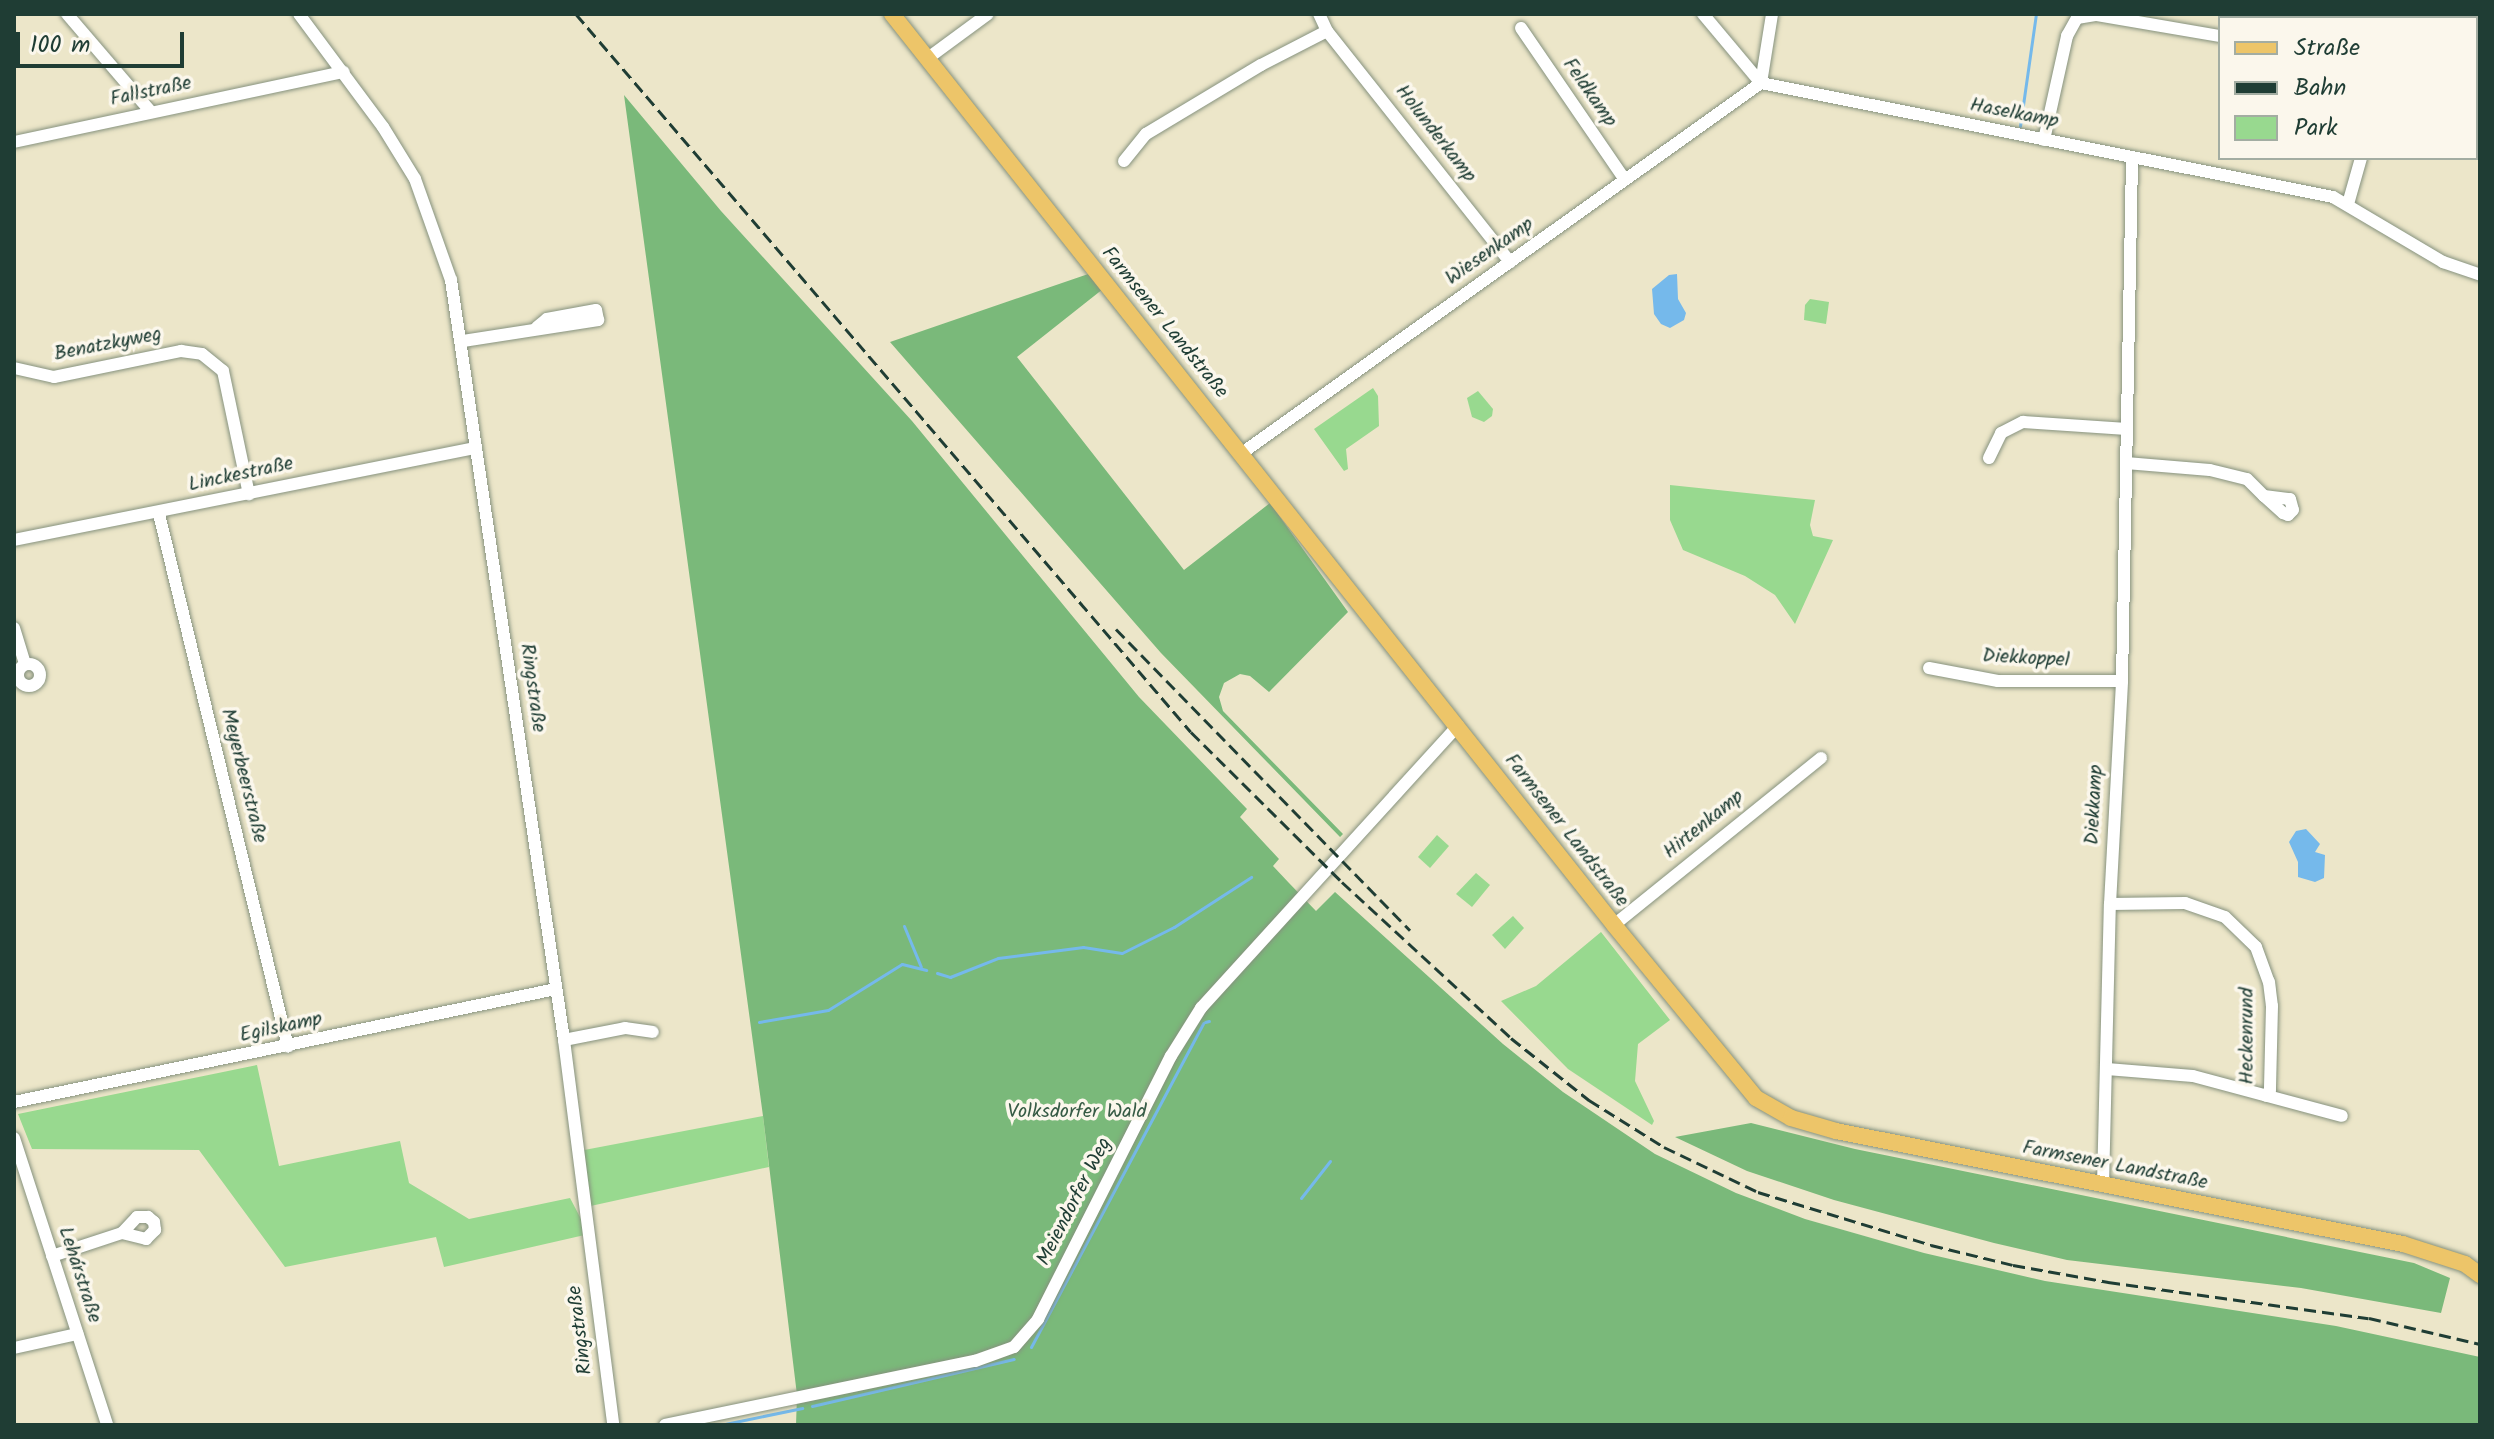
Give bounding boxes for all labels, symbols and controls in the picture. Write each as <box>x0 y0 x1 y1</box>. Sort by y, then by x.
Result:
scale bar <box>20 16 188 66</box>
legend <box>2218 16 2478 160</box>
text: 100 m <box>30 26 90 65</box>
text: Straße <box>2294 29 2360 68</box>
street label: Feldkamp <box>1557 54 1621 132</box>
text: Bahn <box>2294 69 2346 108</box>
street label: Fallstraße <box>108 72 194 112</box>
street label: Holunderkamp <box>1389 80 1481 188</box>
street label: Haselkamp <box>1968 94 2060 134</box>
text: Park <box>2294 109 2338 148</box>
street label: Wiesenkamp <box>1441 213 1539 291</box>
street label: Farmsener Landstraße <box>1095 242 1233 404</box>
street label: Benatzkyweg <box>52 323 164 367</box>
street label: Linckestraße <box>186 452 296 498</box>
street label: Ringstraße <box>514 642 550 734</box>
street label: Diekkoppel <box>1982 645 2070 673</box>
street label: Meyerbeerstraße <box>215 706 271 846</box>
street label: Farmsener Landstraße <box>1499 749 1633 913</box>
street label: Diekkamp <box>2081 764 2109 846</box>
street label: Hirtenkamp <box>1659 785 1749 865</box>
street label: Heckenrund <box>2236 987 2260 1085</box>
street label: Egilskamp <box>238 1008 324 1048</box>
park label: Volksdorfer Wald <box>1007 1100 1147 1124</box>
street label: Meiendorfer Weg <box>1032 1134 1118 1270</box>
street label: Farmsener Landstraße <box>2020 1136 2210 1196</box>
street label: Lehárstraße <box>52 1224 106 1326</box>
street label: Ringstraße <box>564 1284 598 1376</box>

